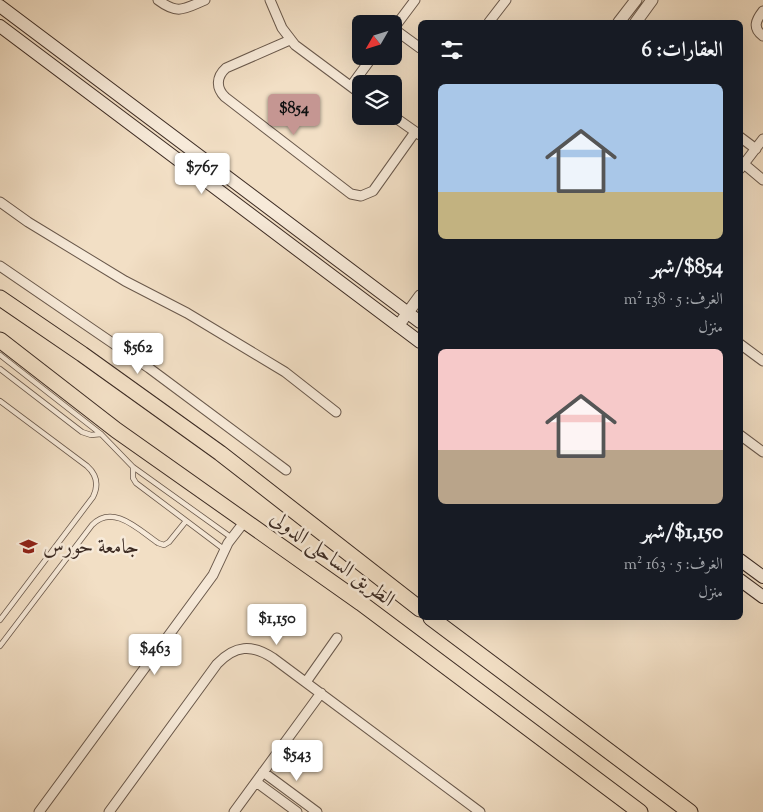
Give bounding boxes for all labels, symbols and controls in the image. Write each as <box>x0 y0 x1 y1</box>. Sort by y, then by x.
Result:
north arrow <box>352 15 402 65</box>
map controls <box>352 15 402 125</box>
icon: filters <box>438 36 466 64</box>
text: العقارات: 6 <box>642 36 723 66</box>
button: layers <box>352 75 402 125</box>
pin: $854 <box>264 94 324 136</box>
text: $854 <box>279 98 309 121</box>
icon: home <box>536 116 626 206</box>
pin: $767 <box>172 152 232 195</box>
text: $767 <box>186 157 218 180</box>
text: $854/شهر <box>651 253 723 283</box>
text: الغرف: 5 · 138 m² <box>624 289 723 312</box>
text: منزل <box>698 317 723 340</box>
pin: $562 <box>108 332 168 375</box>
text: $562 <box>123 337 153 360</box>
icon: home <box>536 381 626 471</box>
street label: الطريق الساحلى الدولى <box>263 504 401 615</box>
text: $1,150/شهر <box>641 518 723 548</box>
place label: جامعة حورس <box>43 533 139 563</box>
school or university icon: جامعة حورس <box>19 536 39 556</box>
text: الغرف: 5 · 163 m² <box>624 554 723 577</box>
text: منزل <box>698 582 723 605</box>
pin: $1,150 <box>236 604 318 646</box>
text: $1,150 <box>258 608 296 631</box>
pin: $463 <box>125 634 185 676</box>
text: $463 <box>140 638 170 661</box>
pin: $543 <box>267 740 327 782</box>
text: $543 <box>283 744 311 767</box>

